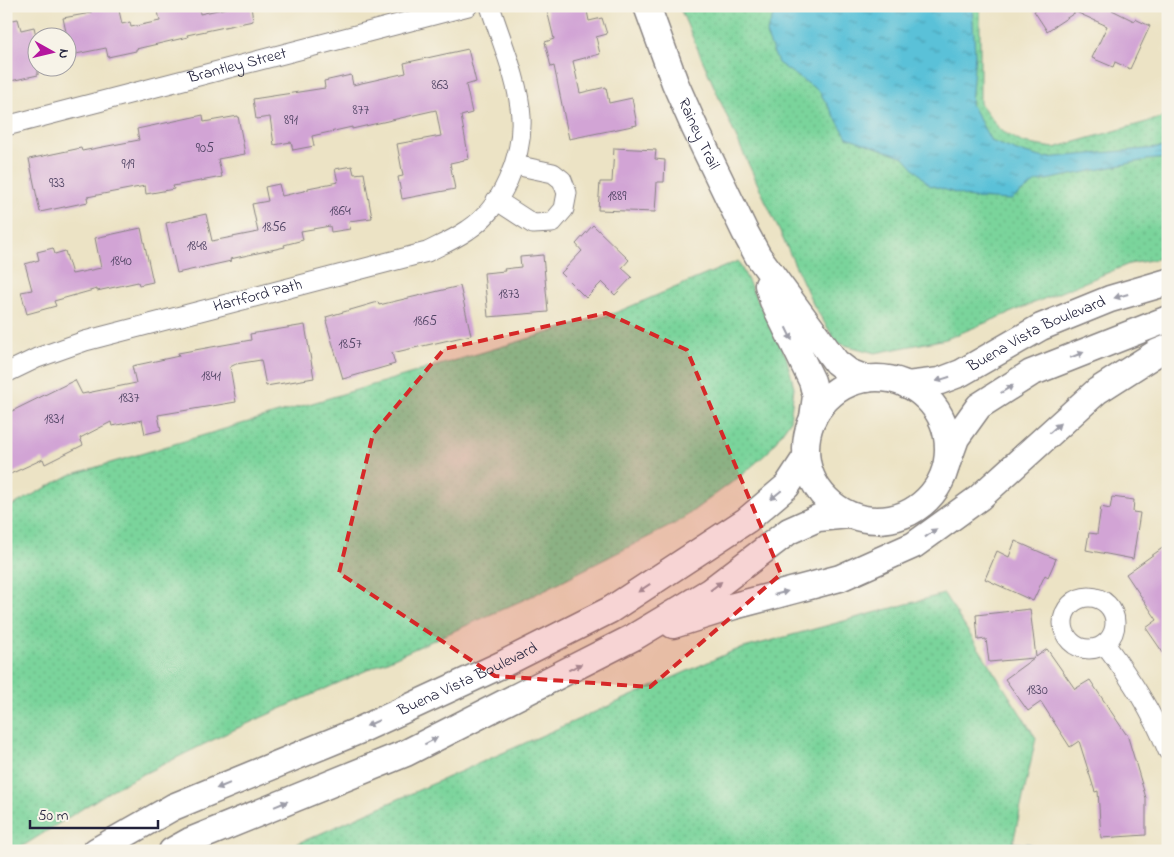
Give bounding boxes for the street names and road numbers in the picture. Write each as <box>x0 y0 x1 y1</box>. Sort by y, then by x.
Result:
street label: Brantley Street <box>185 41 290 90</box>
street label: Rainey Trail <box>671 94 726 174</box>
street label: Hartford Path <box>211 273 305 319</box>
street label: Buena Vista Boulevard <box>962 290 1109 379</box>
street label: Buena Vista Boulevard <box>393 636 542 723</box>

